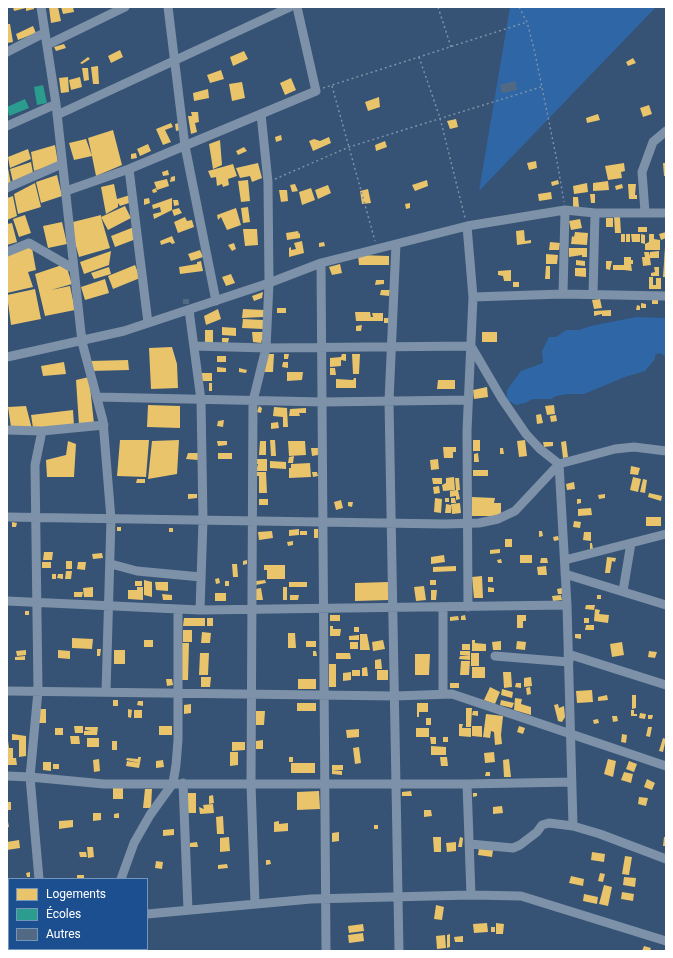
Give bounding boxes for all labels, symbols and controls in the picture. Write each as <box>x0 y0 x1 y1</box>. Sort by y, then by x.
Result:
legend <box>8 878 148 950</box>
text: Logements <box>46 887 106 901</box>
text: Écoles <box>46 907 81 921</box>
text: Autres <box>46 927 81 941</box>

